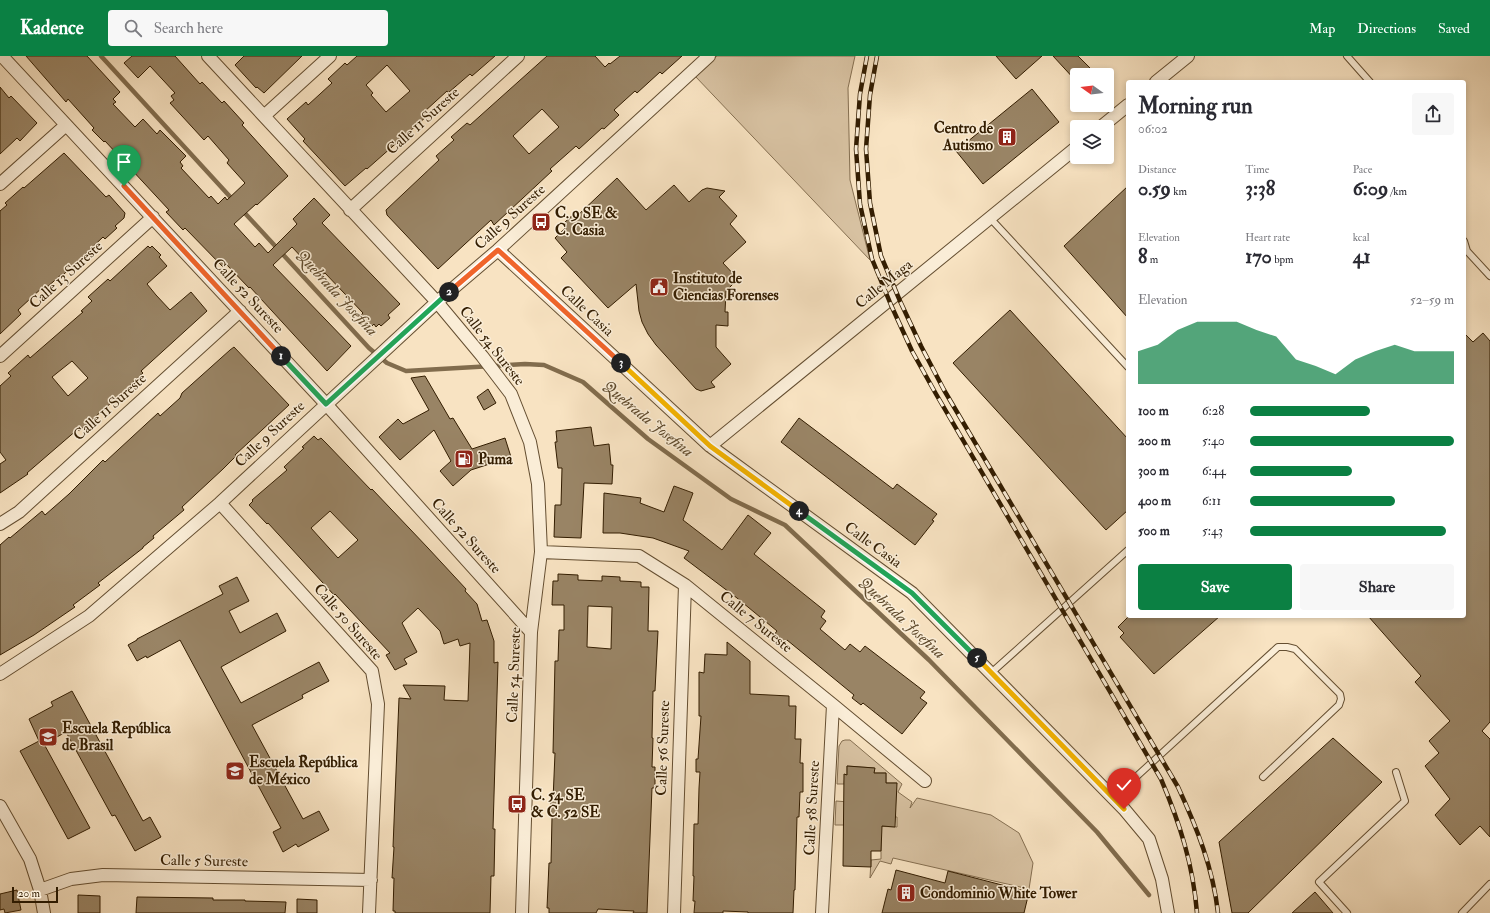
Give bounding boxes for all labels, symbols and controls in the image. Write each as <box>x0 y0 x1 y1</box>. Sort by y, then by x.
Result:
search box <box>108 10 388 46</box>
text: Kadence <box>20 16 84 40</box>
icon: search <box>122 17 144 39</box>
text: Search here <box>154 19 223 38</box>
text: Map <box>1309 20 1335 37</box>
text: Directions <box>1357 20 1416 37</box>
text: Saved <box>1438 20 1470 37</box>
north arrow <box>1070 68 1114 112</box>
map controls <box>1070 68 1114 164</box>
street label: Calle 11 Sureste <box>382 83 464 159</box>
text: Morning run <box>1138 92 1253 120</box>
button: share <box>1412 93 1454 135</box>
place label: Centro de Autismo <box>934 119 994 155</box>
button: layers <box>1070 120 1114 164</box>
text: 06:02 <box>1138 121 1168 137</box>
building icon: Centro de Autismo <box>996 126 1018 148</box>
pin <box>107 145 141 186</box>
icon: arrive <box>113 151 135 173</box>
text: Distance <box>1138 163 1176 176</box>
text: Time <box>1245 163 1269 176</box>
text: Pace <box>1353 163 1372 176</box>
text: 0.59 <box>1138 176 1171 201</box>
text: 3:38 <box>1245 176 1275 201</box>
text: 6:09 <box>1353 176 1388 201</box>
street label: Calle 9 Sureste <box>471 180 549 254</box>
text: km <box>1171 185 1187 198</box>
text: /km <box>1388 185 1407 198</box>
place label: C. 9 SE & C. Casia <box>555 204 618 240</box>
bus stop icon: C. 9 SE & C. Casia <box>530 211 552 233</box>
text: Elevation <box>1138 231 1180 244</box>
text: Heart rate <box>1245 231 1290 244</box>
text: kcal <box>1353 231 1370 244</box>
street label: Calle 13 Sureste <box>25 237 107 313</box>
text: 8 <box>1138 244 1147 269</box>
text: 170 <box>1245 244 1272 269</box>
text: 41 <box>1353 244 1371 269</box>
water label: Quebrada Josefina <box>292 246 382 340</box>
text: m <box>1147 253 1158 266</box>
text: bpm <box>1272 253 1294 266</box>
street label: Calle 52 Sureste <box>208 255 288 337</box>
street label: Calle Maga <box>851 255 917 313</box>
place label: Instituto de Ciencias Forenses <box>673 269 779 305</box>
public building icon: Instituto de Ciencias Forenses <box>648 276 670 298</box>
street label: Calle Casia <box>556 281 618 341</box>
pin: 2 <box>439 282 459 302</box>
text: 2 <box>446 285 452 298</box>
text: Elevation <box>1138 292 1188 308</box>
text: 52–59 m <box>1410 292 1454 308</box>
street label: Calle 54 Sureste <box>455 302 529 390</box>
pin: 1 <box>271 346 291 366</box>
text: 1 <box>279 349 283 362</box>
pin: 3 <box>611 353 631 373</box>
text: 3 <box>619 356 623 369</box>
street label: Calle 11 Sureste <box>69 369 151 445</box>
water label: Quebrada Josefina <box>599 376 697 462</box>
street label: Calle 9 Sureste <box>231 397 309 471</box>
text: 100 m <box>1138 403 1169 419</box>
text: 6:28 <box>1202 403 1224 419</box>
text: 200 m <box>1138 433 1171 449</box>
text: 5:40 <box>1202 433 1225 449</box>
fuel station icon: Puma <box>453 448 475 470</box>
place label: Puma <box>478 450 513 469</box>
text: 300 m <box>1138 463 1169 479</box>
text: 6:44 <box>1202 463 1226 479</box>
text: 400 m <box>1138 493 1171 509</box>
text: 6:11 <box>1202 493 1221 509</box>
street label: Calle 52 Sureste <box>427 494 505 578</box>
pin: 4 <box>789 501 809 521</box>
text: 4 <box>796 504 802 517</box>
street label: Calle Casia <box>840 518 906 573</box>
text: 500 m <box>1138 523 1170 539</box>
text: 5:43 <box>1202 523 1223 539</box>
button: Save <box>1138 564 1292 610</box>
button: Share <box>1300 564 1454 610</box>
water label: Quebrada Josefina <box>855 573 949 663</box>
street label: Calle 50 Sureste <box>309 580 387 664</box>
street label: Calle 7 Sureste <box>716 587 796 657</box>
street label: Calle 54 Sureste <box>503 627 525 723</box>
pin: 5 <box>967 648 987 668</box>
text: 5 <box>975 651 979 664</box>
street label: Calle 56 Sureste <box>652 700 674 796</box>
place label: Escuela República de Brasil <box>62 719 171 755</box>
school or university icon: Escuela República de Brasil <box>37 726 59 748</box>
place label: Escuela República de México <box>249 753 358 789</box>
school or university icon: Escuela República de México <box>224 760 246 782</box>
street label: Calle 58 Sureste <box>800 760 824 856</box>
pin <box>1107 768 1141 809</box>
icon: check <box>1113 774 1135 796</box>
place label: C. 54 SE & C. 52 SE <box>531 786 600 822</box>
bus stop icon: C. 54 SE & C. 52 SE <box>506 793 528 815</box>
street label: Calle 5 Sureste <box>160 851 248 871</box>
building icon: Condominio White Tower <box>895 882 917 904</box>
place label: Condominio White Tower <box>920 884 1077 903</box>
scale bar <box>12 885 58 904</box>
text: 20 m <box>18 887 40 900</box>

